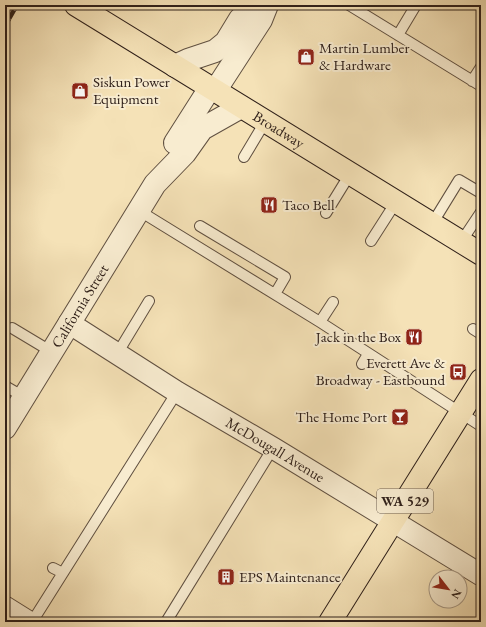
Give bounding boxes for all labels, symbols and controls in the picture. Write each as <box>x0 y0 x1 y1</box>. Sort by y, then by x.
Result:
place label: Martin Lumber & Hardware <box>319 38 409 74</box>
shop icon: Martin Lumber & Hardware <box>296 47 316 67</box>
place label: Siskun Power Equipment <box>93 72 170 108</box>
shop icon: Siskun Power Equipment <box>70 81 90 101</box>
street label: Broadway <box>250 106 309 152</box>
restaurant icon: Taco Bell <box>259 195 279 215</box>
place label: Taco Bell <box>282 195 335 214</box>
street label: California Street <box>47 260 112 351</box>
place label: Jack in the Box <box>314 327 402 346</box>
restaurant icon: Jack in the Box <box>404 327 424 347</box>
place label: Everett Ave & Broadway - Eastbound <box>316 353 446 389</box>
bus stop icon: Everett Ave & Broadway - Eastbound <box>448 362 468 382</box>
place label: The Home Port <box>296 407 387 426</box>
bar icon: The Home Port <box>390 407 410 427</box>
street label: McDougall Avenue <box>222 413 328 486</box>
road number: WA 529 <box>377 489 433 513</box>
building icon: EPS Maintenance <box>216 567 236 587</box>
place label: EPS Maintenance <box>239 567 341 586</box>
north arrow <box>428 569 468 609</box>
text: N <box>448 587 465 602</box>

